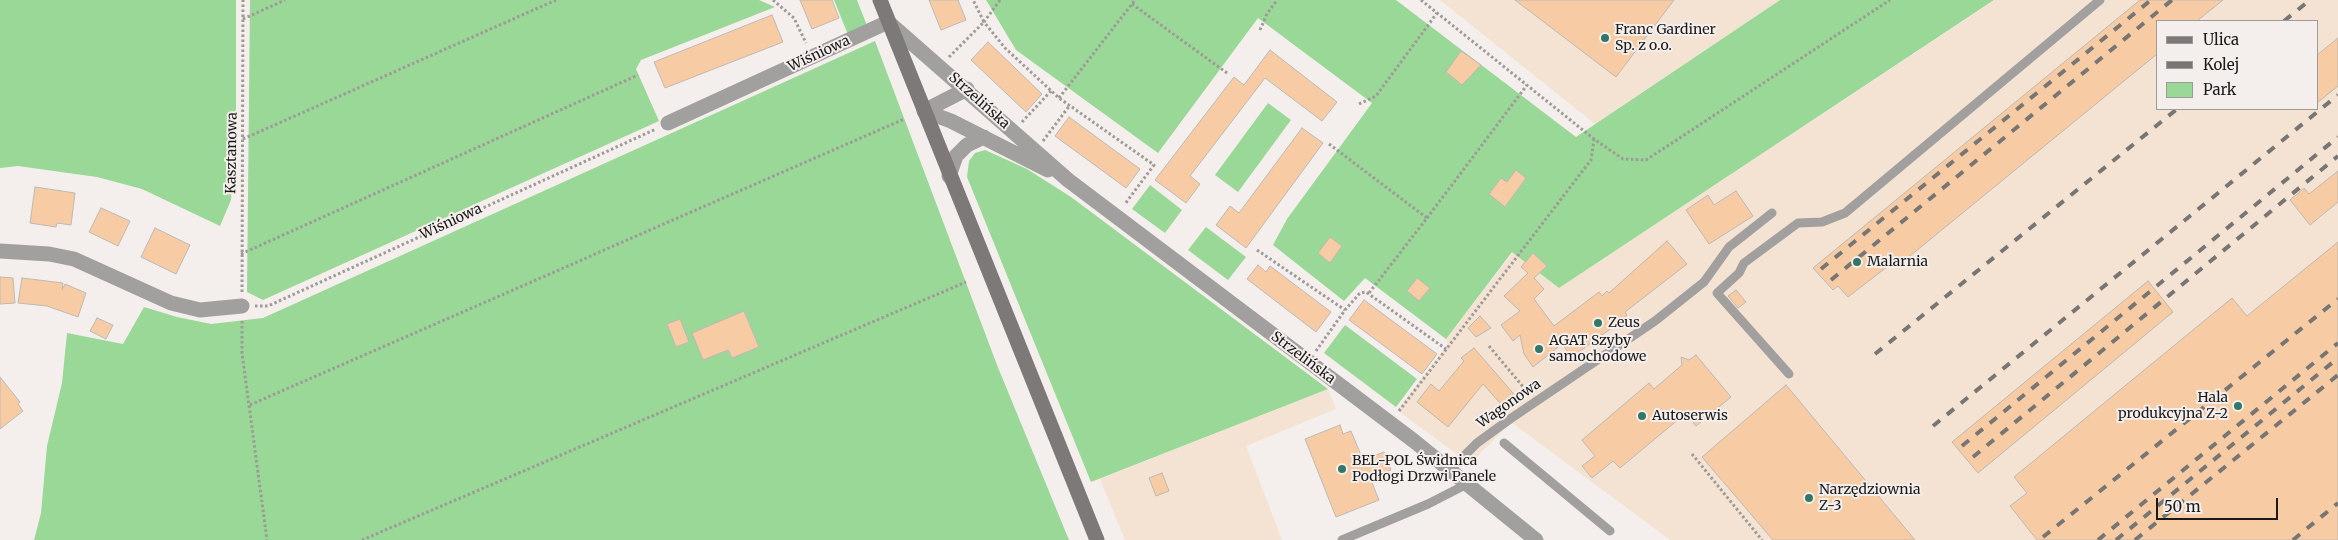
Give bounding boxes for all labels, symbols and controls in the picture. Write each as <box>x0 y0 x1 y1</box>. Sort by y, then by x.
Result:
legend <box>2156 20 2318 110</box>
place label: Franc Gardiner Sp. z o.o. <box>1615 22 1716 54</box>
text: Ulica <box>2203 30 2239 49</box>
street label: Wiśniowa <box>785 32 853 76</box>
marker: Franc Gardiner Sp. z o.o. <box>1599 32 1611 44</box>
text: Kolej <box>2203 55 2239 74</box>
street label: Strzelińska <box>945 69 1013 133</box>
text: Park <box>2203 80 2236 99</box>
street label: Kasztanowa <box>223 112 241 194</box>
street label: Wiśniowa <box>417 200 485 244</box>
place label: Malarnia <box>1867 254 1928 270</box>
marker: Malarnia <box>1851 256 1863 268</box>
place label: Zeus <box>1608 315 1640 331</box>
marker: Zeus <box>1592 317 1604 329</box>
street label: Strzelińska <box>1268 328 1338 388</box>
place label: AGAT Szyby samochodowe <box>1549 333 1646 366</box>
marker: AGAT Szyby samochodowe <box>1533 343 1545 355</box>
street label: Wagonowa <box>1474 376 1544 432</box>
place label: Hala produkcyjna Z-2 <box>2118 390 2228 422</box>
marker: Hala produkcyjna Z-2 <box>2232 400 2244 412</box>
place label: Autoserwis <box>1652 408 1728 424</box>
marker: Autoserwis <box>1636 410 1648 422</box>
place label: BEL-POL Świdnica Podłogi Drzwi Panele <box>1352 453 1496 486</box>
marker: BEL-POL Świdnica Podłogi Drzwi Panele <box>1336 463 1348 475</box>
place label: Narzędziownia Z-3 <box>1819 482 1921 514</box>
scale bar <box>2158 488 2280 520</box>
marker: Narzędziownia Z-3 <box>1803 492 1815 504</box>
text: 50 m <box>2164 497 2201 516</box>

